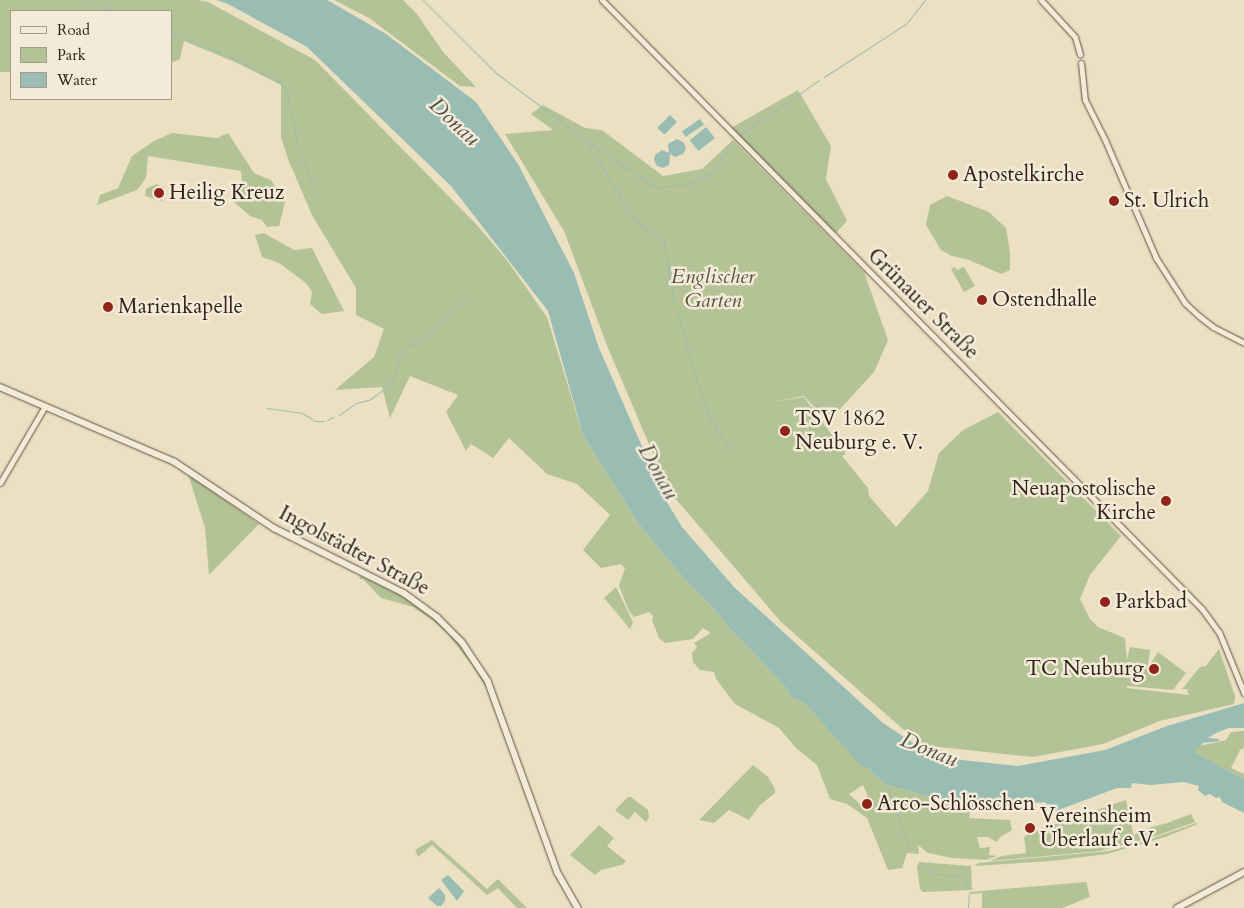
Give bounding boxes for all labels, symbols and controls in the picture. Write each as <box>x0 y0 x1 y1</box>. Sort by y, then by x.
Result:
legend <box>10 10 172 100</box>
text: Road <box>57 20 90 40</box>
text: Park <box>57 45 86 65</box>
text: Water <box>57 70 97 90</box>
water label: Donau <box>423 92 485 152</box>
place label: Apostelkirche <box>963 162 1084 188</box>
marker: Apostelkirche <box>947 169 959 181</box>
place label: Heilig Kreuz <box>169 180 284 206</box>
marker: Heilig Kreuz <box>153 187 165 199</box>
place label: St. Ulrich <box>1124 188 1209 214</box>
marker: St. Ulrich <box>1108 195 1120 207</box>
street label: Grünauer Straße <box>862 243 984 365</box>
park label: Englischer Garten <box>671 264 755 314</box>
place label: Ostendhalle <box>992 287 1097 313</box>
place label: Marienkapelle <box>118 294 243 320</box>
marker: Ostendhalle <box>976 294 988 306</box>
marker: Marienkapelle <box>102 301 114 313</box>
place label: TSV 1862 Neuburg e. V. <box>795 406 923 456</box>
marker: TSV 1862 Neuburg e. V. <box>779 425 791 437</box>
water label: Donau <box>632 440 684 504</box>
place label: Neuapostolische Kirche <box>1012 476 1156 526</box>
marker: Neuapostolische Kirche <box>1160 495 1172 507</box>
street label: Ingolstädter Straße <box>274 501 434 601</box>
place label: Parkbad <box>1115 589 1187 615</box>
marker: Parkbad <box>1099 596 1111 608</box>
place label: TC Neuburg <box>1026 656 1144 682</box>
marker: TC Neuburg <box>1148 663 1160 675</box>
water label: Donau <box>896 727 962 773</box>
place label: Arco-Schlösschen <box>877 791 1035 817</box>
marker: Arco-Schlösschen <box>861 798 873 810</box>
place label: Vereinsheim Überlauf e.V. <box>1040 803 1159 853</box>
marker: Vereinsheim Überlauf e.V. <box>1024 822 1036 834</box>

